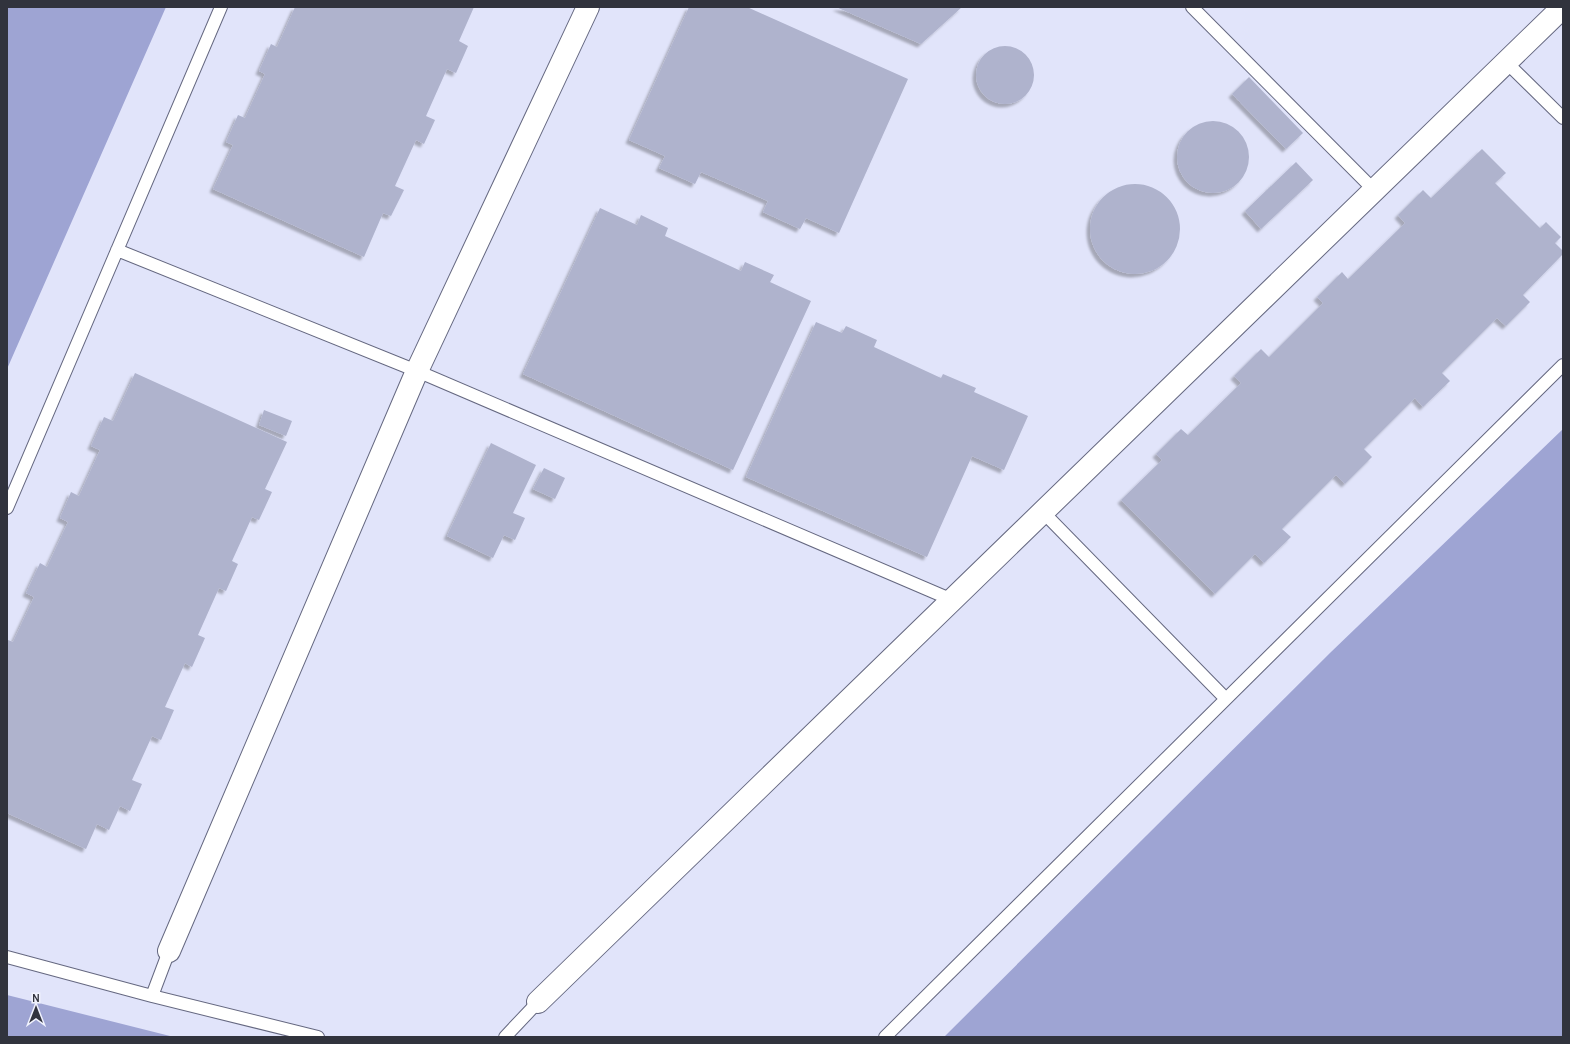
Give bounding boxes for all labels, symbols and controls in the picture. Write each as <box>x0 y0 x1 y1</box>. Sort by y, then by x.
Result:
north arrow <box>16 988 56 1028</box>
text: N <box>32 992 40 1005</box>

